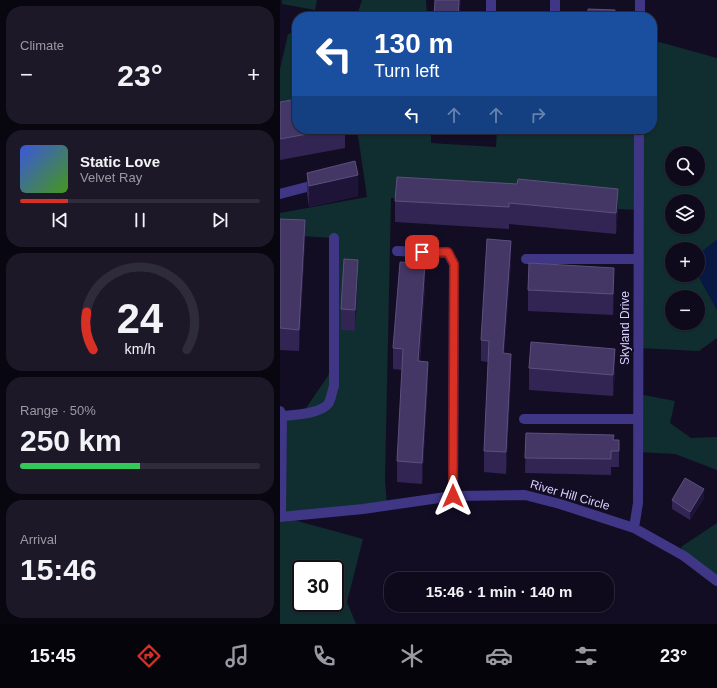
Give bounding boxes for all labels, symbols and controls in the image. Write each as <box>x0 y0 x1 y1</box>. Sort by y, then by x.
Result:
icon: left <box>308 28 360 80</box>
text: 130 m <box>374 28 453 59</box>
text: Climate <box>20 38 64 53</box>
text: 23° <box>117 59 163 92</box>
text: Turn left <box>374 61 439 81</box>
text: − <box>20 62 33 87</box>
text: + <box>247 62 260 87</box>
icon: left <box>401 104 423 126</box>
icon: ahead <box>443 104 465 126</box>
icon: ahead <box>485 104 507 126</box>
icon: right <box>527 104 549 126</box>
map controls <box>665 146 705 330</box>
button: search <box>665 146 705 186</box>
text: Static Love <box>80 153 160 170</box>
text: Velvet Ray <box>80 170 142 185</box>
button: layers <box>665 194 705 234</box>
icon: previous <box>49 209 71 231</box>
icon: pause <box>129 209 151 231</box>
icon: next <box>209 209 231 231</box>
pin <box>405 235 439 269</box>
icon: arrive <box>411 241 433 263</box>
button: + <box>665 242 705 282</box>
button: − <box>665 290 705 330</box>
street label: Skyland Drive <box>618 291 632 365</box>
text: 24 <box>117 295 163 342</box>
text: km/h <box>125 341 156 357</box>
text: Range · 50% <box>20 403 96 418</box>
text: 250 km <box>20 424 122 457</box>
position arrow <box>432 475 474 517</box>
street label: River Hill Circle <box>529 477 612 513</box>
text: Arrival <box>20 532 57 547</box>
text: 15:46 <box>20 553 97 586</box>
speed limit sign: 30 <box>292 560 344 612</box>
text: 15:46 · 1 min · 140 m <box>426 583 572 600</box>
icon: directions <box>135 642 163 670</box>
icon: music <box>223 642 251 670</box>
icon: phone <box>310 642 338 670</box>
icon: climate <box>398 642 426 670</box>
icon: car <box>485 642 513 670</box>
icon: filters <box>572 642 600 670</box>
text: 15:45 <box>30 646 76 666</box>
text: 23° <box>660 646 687 666</box>

